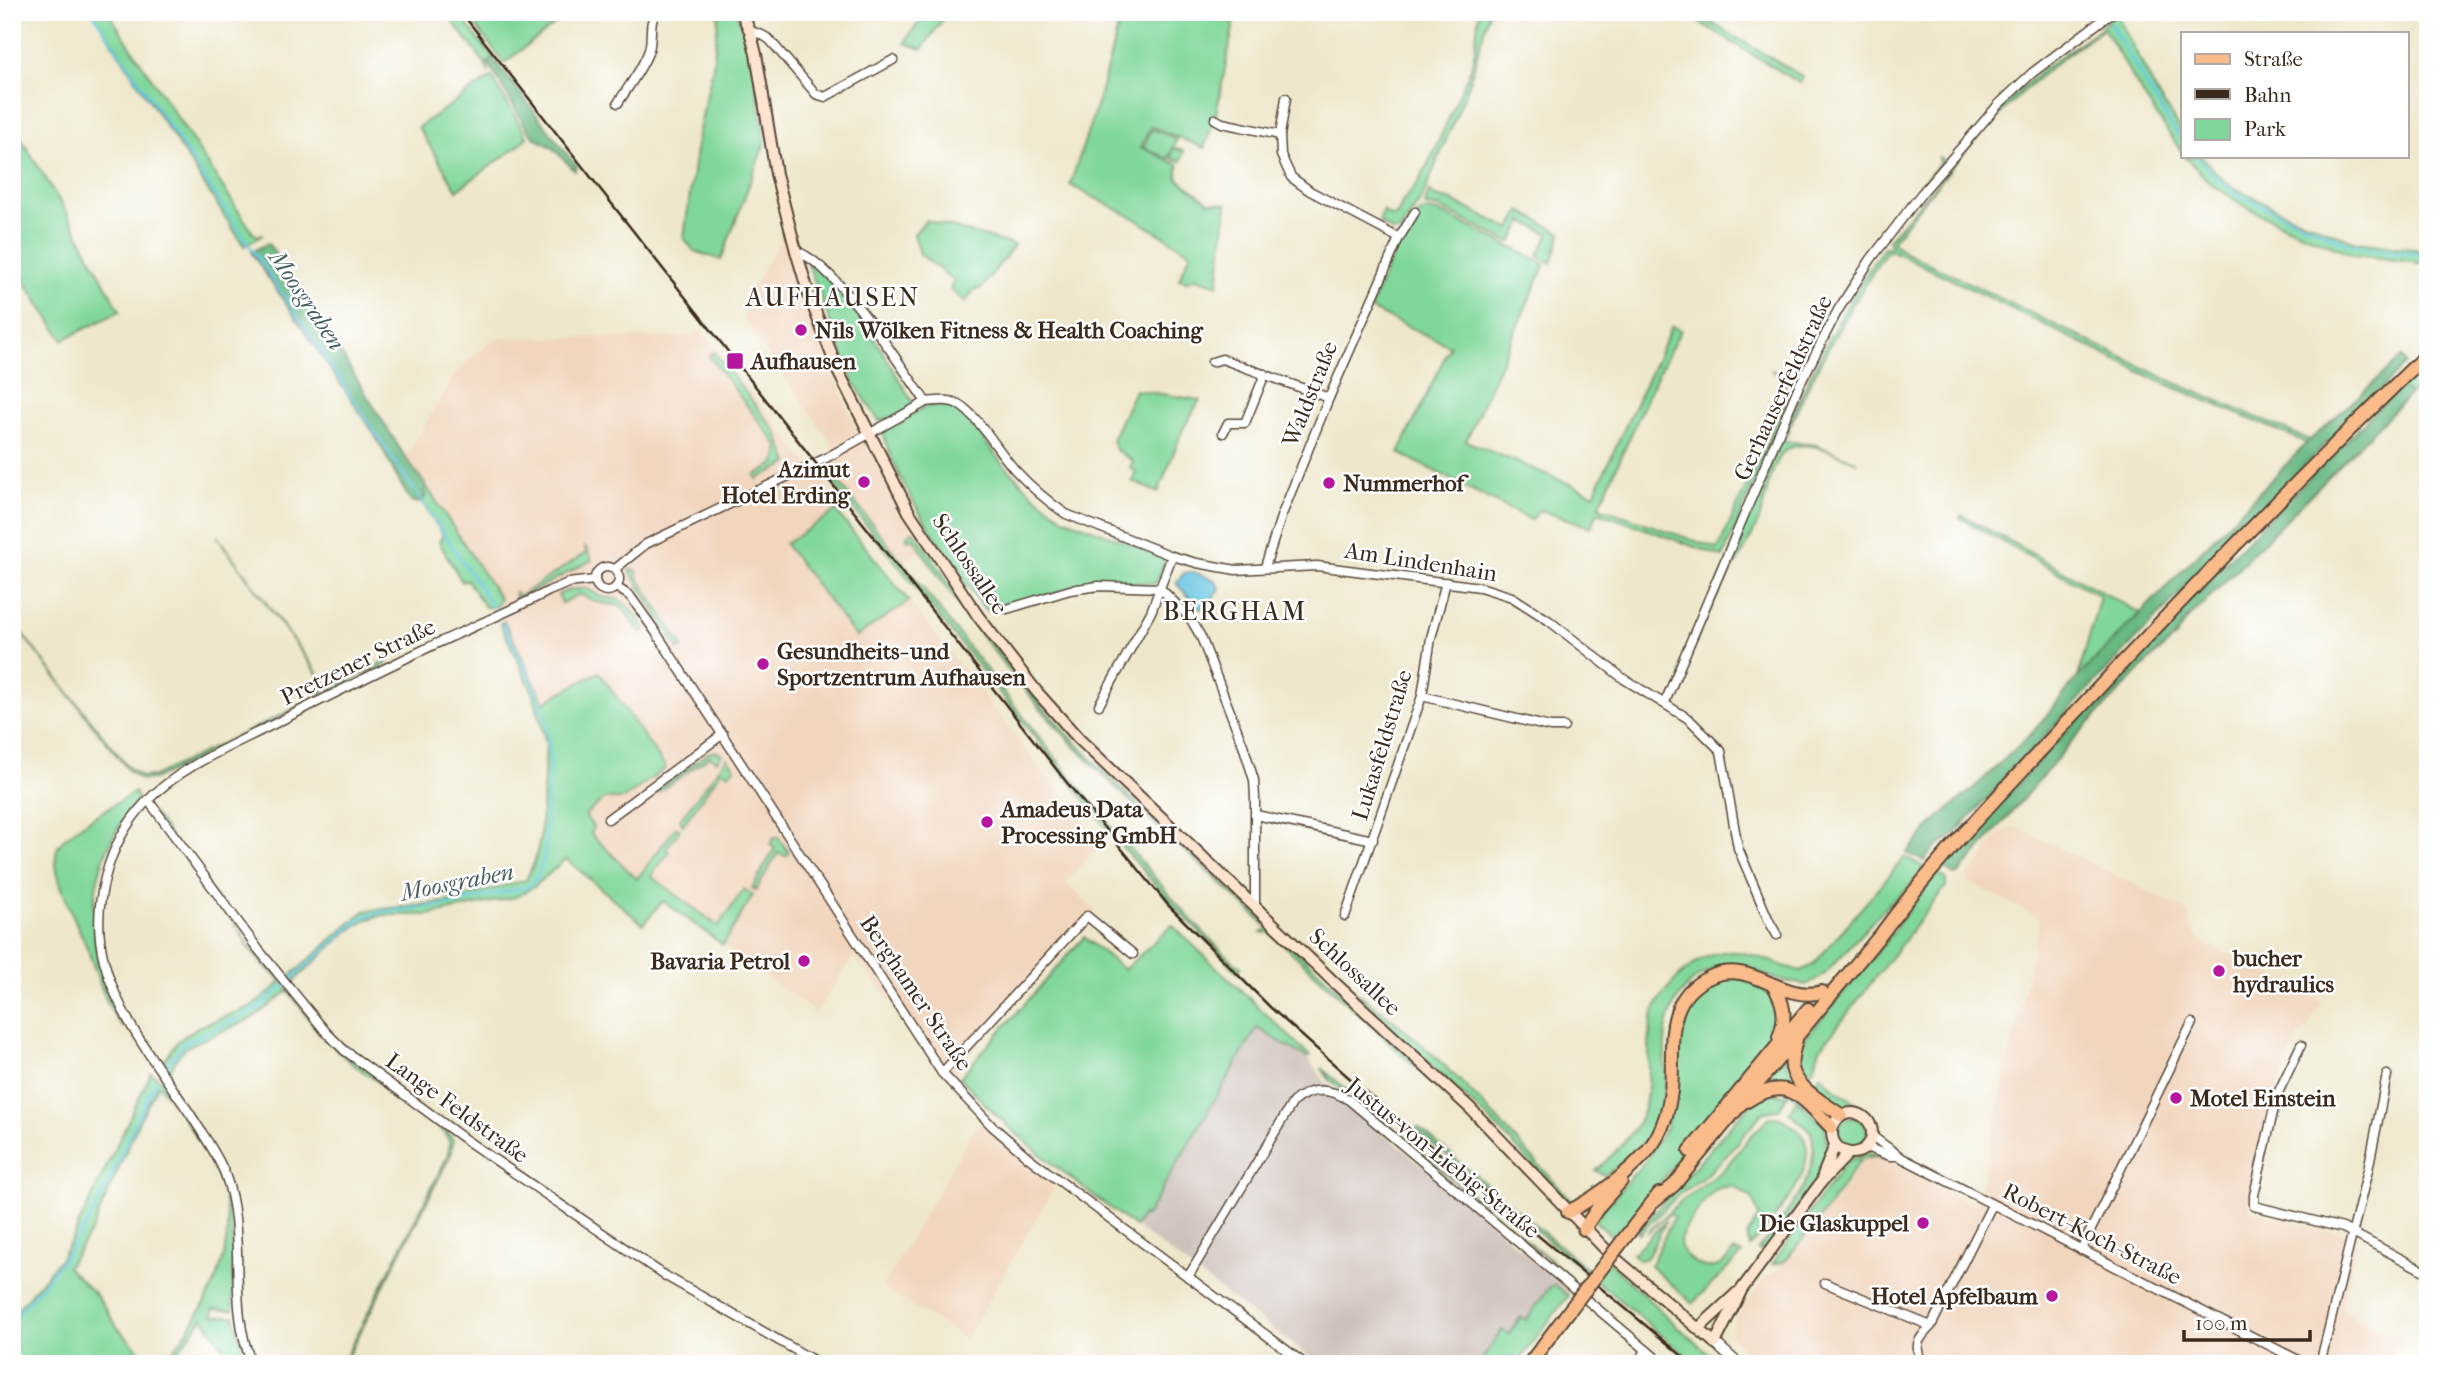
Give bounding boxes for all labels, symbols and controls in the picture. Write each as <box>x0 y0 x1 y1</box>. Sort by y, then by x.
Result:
legend <box>2181 32 2408 158</box>
text: Straße <box>2244 47 2303 71</box>
text: Bahn <box>2244 83 2291 107</box>
text: Park <box>2244 117 2286 141</box>
water label: Moosgraben <box>262 243 351 355</box>
district label: AUFHAUSEN <box>745 282 920 313</box>
street label: Gerhauserfeldstraße <box>1728 291 1838 485</box>
place label: Nils Wölken Fitness & Health Coaching <box>815 317 1203 344</box>
marker: Nils Wölken Fitness & Health Coaching <box>793 322 809 338</box>
street label: Waldstraße <box>1276 337 1343 452</box>
place label: Aufhausen <box>749 348 857 375</box>
marker: Aufhausen <box>725 351 745 371</box>
place label: Azimut Hotel Erding <box>721 456 851 509</box>
place label: Nummerhof <box>1343 470 1469 497</box>
marker: Azimut Hotel Erding <box>856 474 872 490</box>
marker: Nummerhof <box>1321 475 1337 491</box>
street label: Schlossallee <box>926 509 1014 619</box>
street label: Am Lindenhain <box>1342 536 1500 587</box>
district label: BERGHAM <box>1163 596 1307 627</box>
street label: Pretzener Straße <box>276 613 440 711</box>
place label: Gesundheits- und Sportzentrum Aufhausen <box>777 638 1026 691</box>
marker: Gesundheits- und Sportzentrum Aufhausen <box>755 656 771 672</box>
street label: Lukasfeldstraße <box>1346 666 1418 824</box>
place label: Amadeus Data Processing GmbH <box>999 796 1177 849</box>
marker: Amadeus Data Processing GmbH <box>979 814 995 830</box>
water label: Moosgraben <box>396 857 516 907</box>
street label: Berghamer Straße <box>854 910 978 1076</box>
street label: Schlossallee <box>1304 923 1406 1021</box>
place label: bucher hydraulics <box>2232 945 2335 998</box>
place label: Bavaria Petrol <box>650 948 791 975</box>
marker: Bavaria Petrol <box>796 953 812 969</box>
marker: bucher hydraulics <box>2211 963 2227 979</box>
street label: Lange Feldstraße <box>380 1047 534 1169</box>
street label: Justus-von-Liebig-Straße <box>1339 1071 1545 1244</box>
place label: Motel Einstein <box>2190 1085 2336 1112</box>
marker: Motel Einstein <box>2168 1090 2184 1106</box>
street label: Robert-Koch-Straße <box>1998 1177 2186 1291</box>
place label: Die Glaskuppel <box>1759 1210 1910 1237</box>
marker: Die Glaskuppel <box>1915 1215 1931 1231</box>
place label: Hotel Apfelbaum <box>1871 1283 2039 1310</box>
marker: Hotel Apfelbaum <box>2044 1288 2060 1304</box>
scale bar <box>2184 1299 2310 1343</box>
text: 100 m <box>2195 1311 2248 1335</box>

